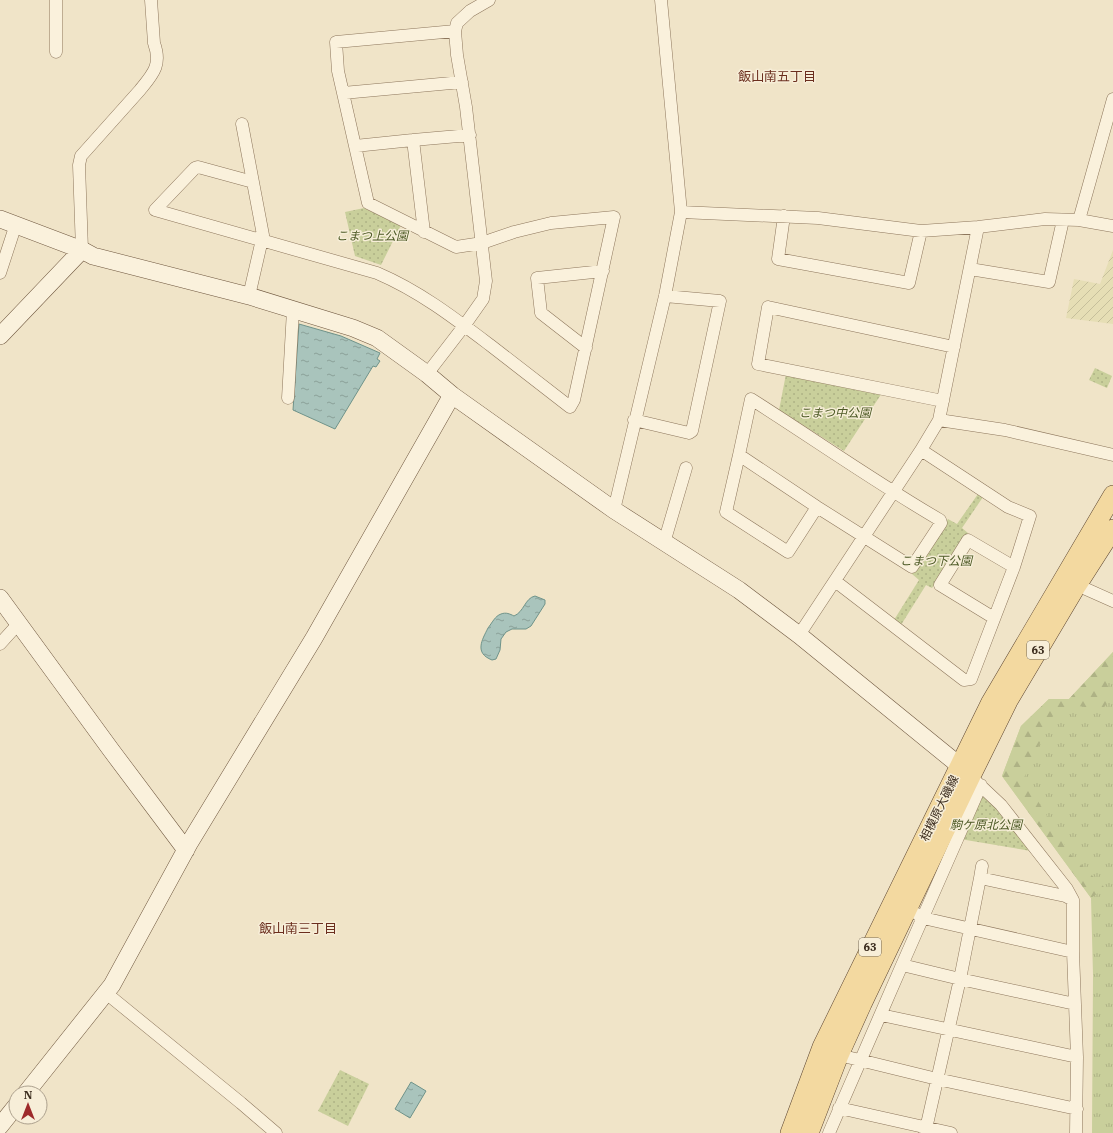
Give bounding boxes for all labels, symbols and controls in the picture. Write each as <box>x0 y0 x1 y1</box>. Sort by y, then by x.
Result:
district label: 飯山南五丁目 <box>738 68 816 85</box>
park label: こまつ上公園 <box>336 228 410 243</box>
park label: こまつ中公園 <box>799 405 873 420</box>
park label: こまつ下公園 <box>900 553 974 568</box>
road number: 63 <box>1027 641 1049 659</box>
street label: 相模原大磯線 <box>916 772 962 844</box>
park label: 駒ケ原北公園 <box>950 817 1024 832</box>
district label: 飯山南三丁目 <box>259 920 337 937</box>
road number: 63 <box>859 938 881 956</box>
north arrow <box>8 1085 48 1125</box>
text: N <box>24 1088 33 1102</box>

